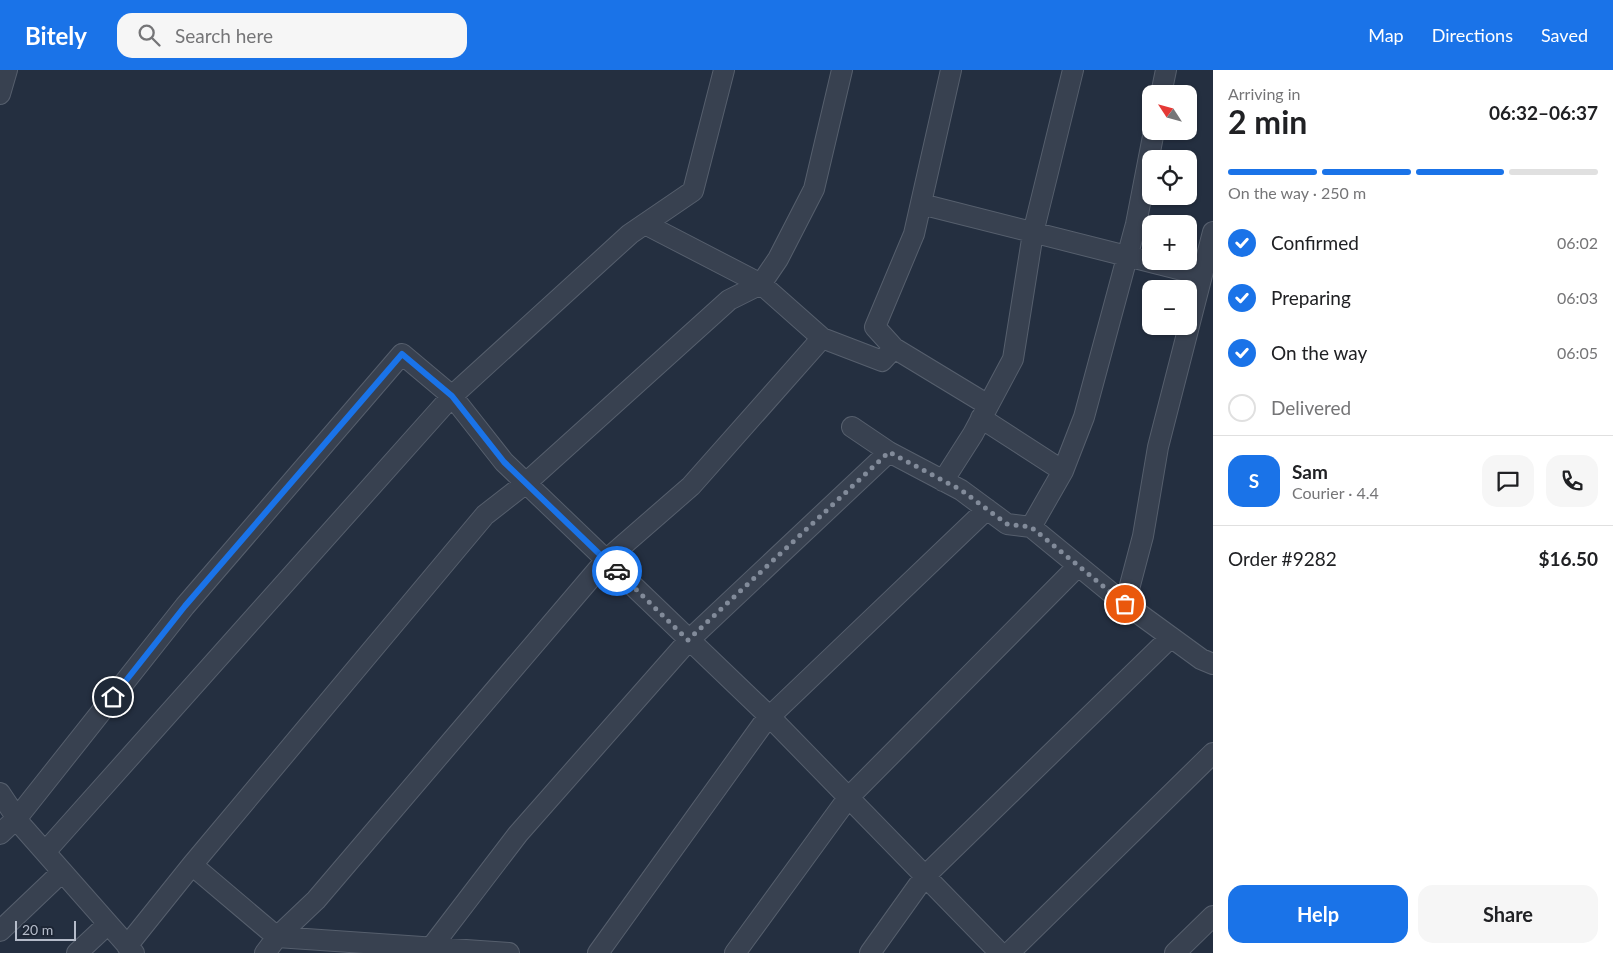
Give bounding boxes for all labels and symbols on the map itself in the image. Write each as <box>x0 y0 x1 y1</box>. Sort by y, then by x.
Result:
north arrow <box>1142 85 1198 140</box>
courier <box>592 546 642 596</box>
pin <box>1104 583 1146 625</box>
pin <box>92 676 134 718</box>
scale bar <box>15 918 76 941</box>

